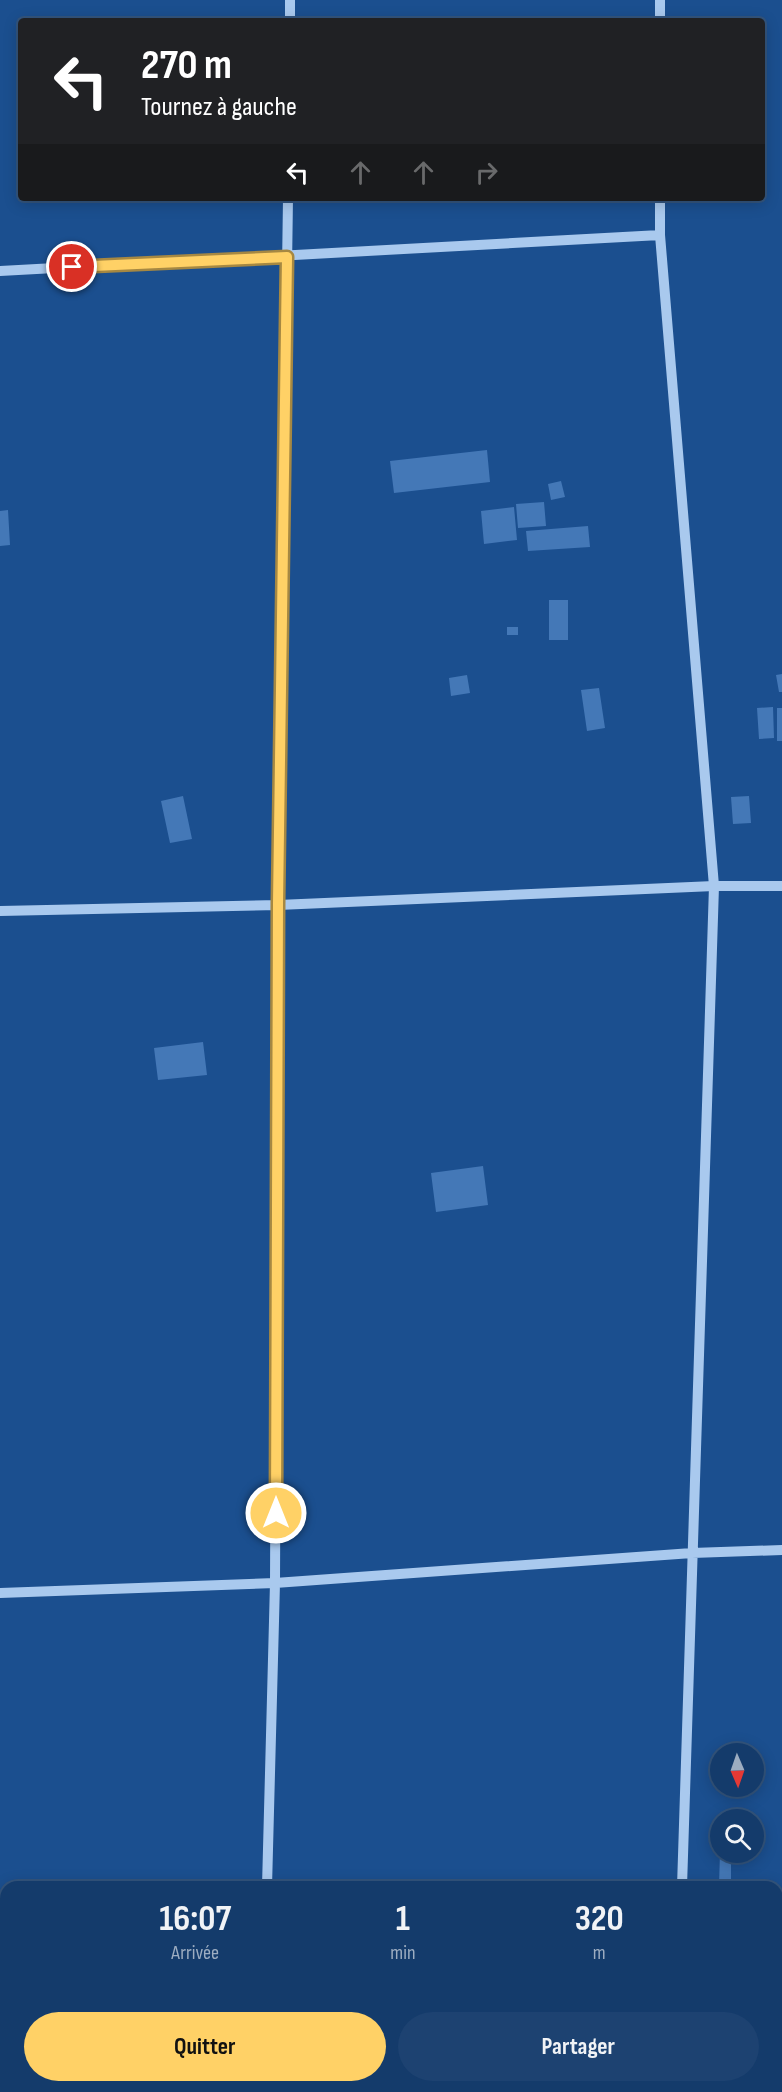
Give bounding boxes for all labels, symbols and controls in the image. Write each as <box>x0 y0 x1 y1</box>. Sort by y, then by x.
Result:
text: 270 m <box>141 40 232 91</box>
icon: left <box>42 42 120 120</box>
text: Tournez à gauche <box>141 91 297 123</box>
icon: left <box>281 156 314 189</box>
icon: ahead <box>344 156 377 189</box>
icon: ahead <box>407 156 440 189</box>
icon: right <box>470 156 503 189</box>
pin <box>46 241 97 292</box>
icon: arrive <box>55 250 88 283</box>
position arrow <box>244 1481 308 1545</box>
north arrow <box>710 1743 764 1797</box>
map controls <box>710 1743 764 1863</box>
button: search <box>710 1809 764 1863</box>
text: 16:07 <box>159 1898 231 1941</box>
text: 1 <box>396 1898 410 1941</box>
text: 320 <box>575 1898 624 1941</box>
text: Arrivée <box>171 1941 219 1965</box>
text: min <box>390 1941 415 1965</box>
text: m <box>593 1941 606 1965</box>
button: Quitter <box>24 2012 386 2081</box>
button: Partager <box>398 2012 759 2081</box>

